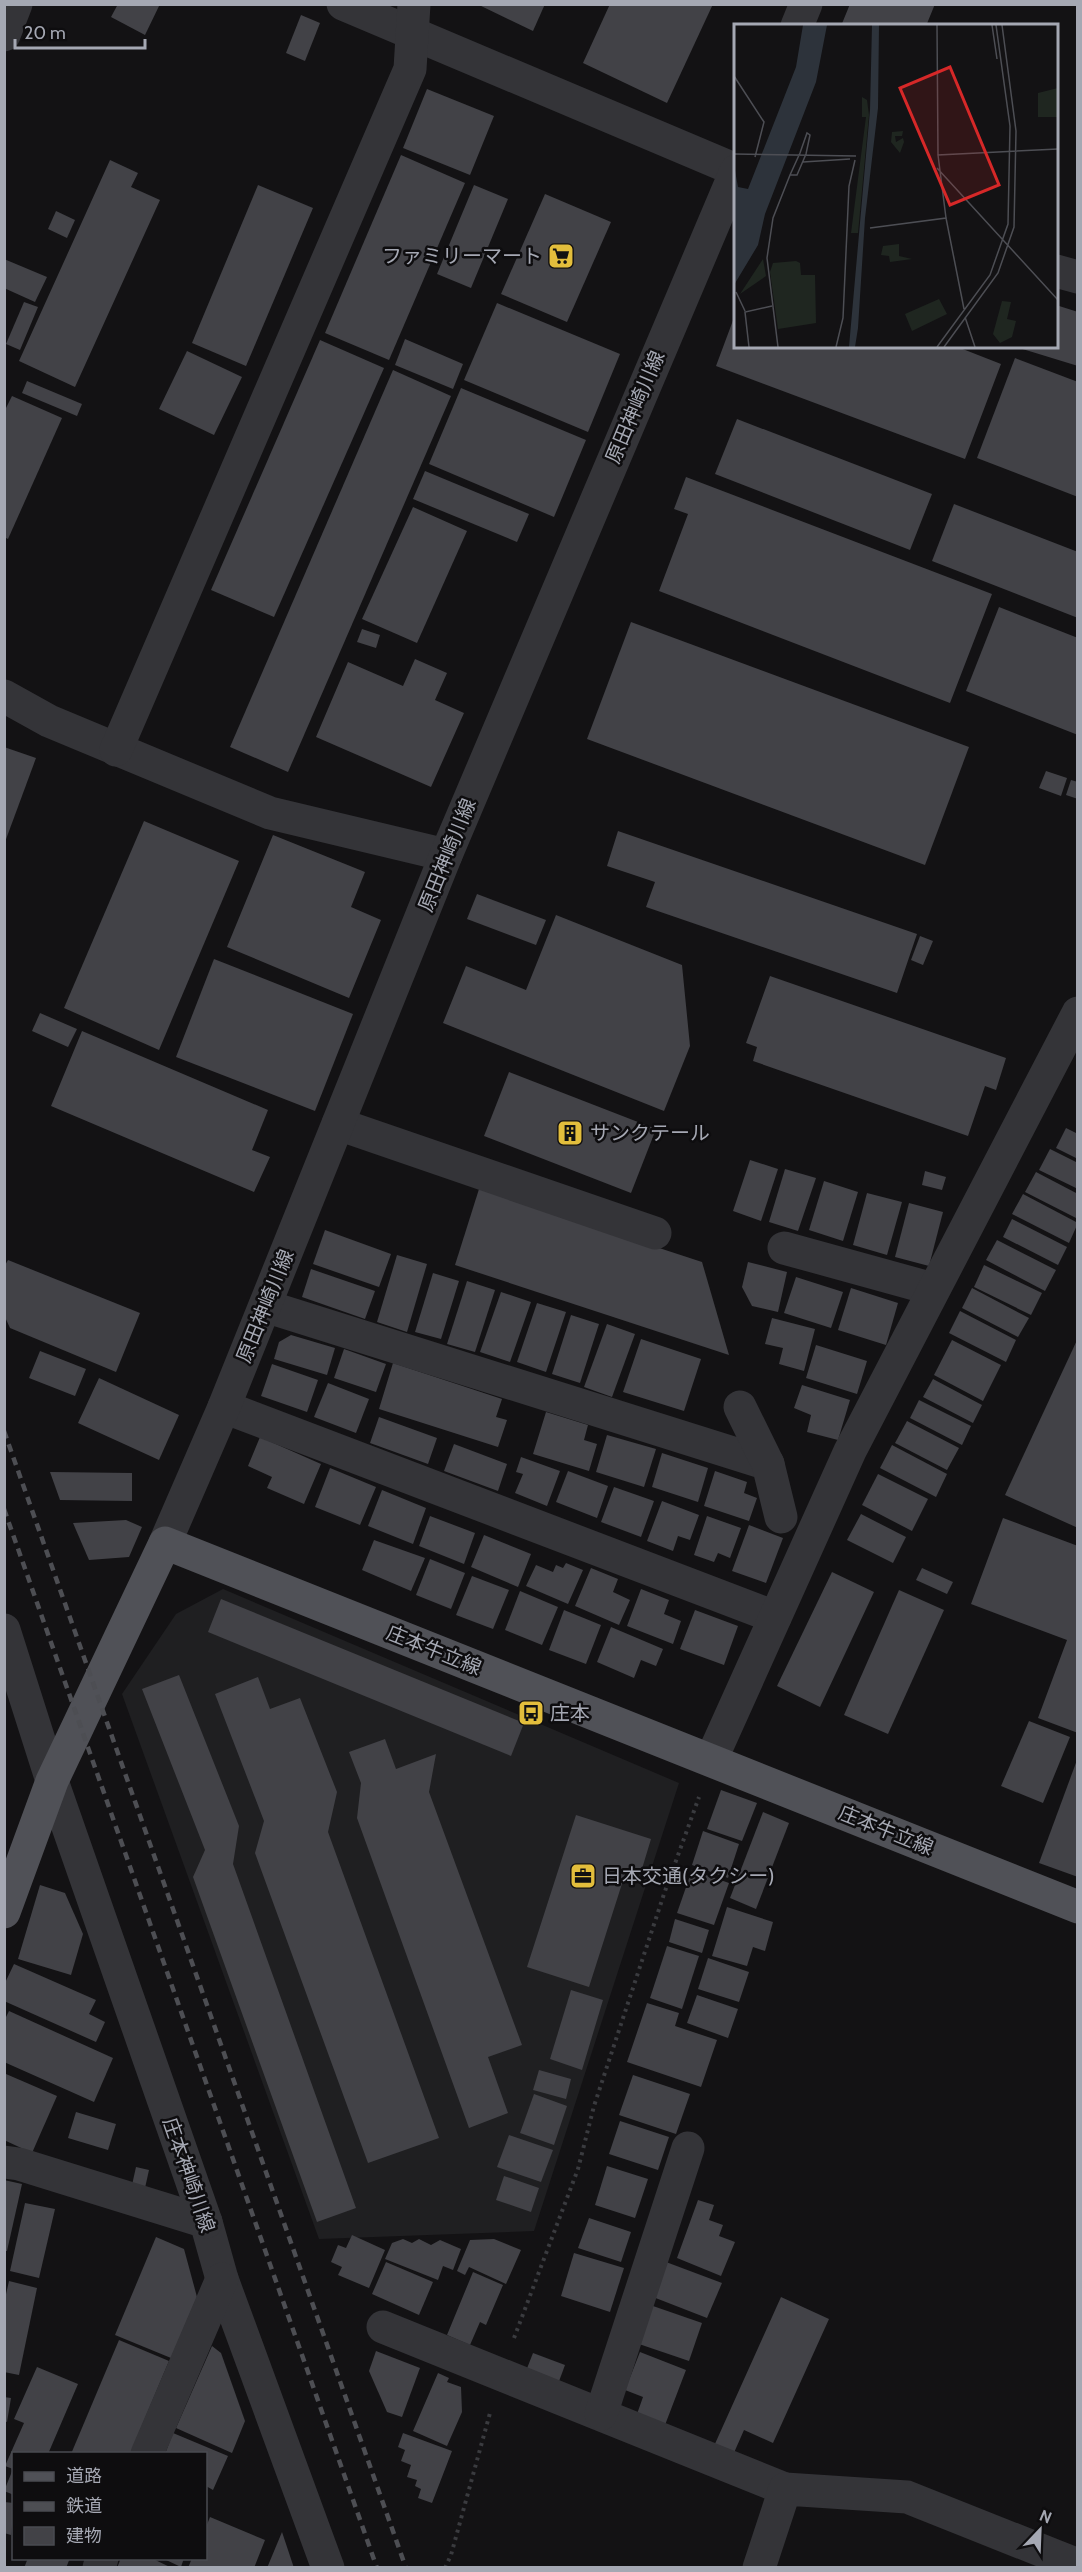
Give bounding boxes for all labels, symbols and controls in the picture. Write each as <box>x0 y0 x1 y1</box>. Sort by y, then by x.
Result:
scale bar <box>15 12 146 50</box>
text: 20 m <box>24 22 66 44</box>
inset map <box>734 24 1058 348</box>
supermarket icon: ファミリーマート <box>546 241 576 271</box>
place label: ファミリーマート <box>382 244 542 268</box>
street label: 原田神崎川線 <box>601 347 669 467</box>
street label: 原田神崎川線 <box>413 795 481 915</box>
building icon: サンクテール <box>555 1118 585 1148</box>
place label: サンクテール <box>590 1121 710 1145</box>
street label: 原田神崎川線 <box>231 1246 299 1366</box>
street label: 庄本牛立線 <box>383 1620 485 1680</box>
bus stop icon: 庄本 <box>516 1698 546 1728</box>
place label: 庄本 <box>550 1701 590 1725</box>
street label: 庄本牛立線 <box>835 1800 937 1860</box>
office icon: 日本交通(タクシー) <box>568 1861 598 1891</box>
place label: 日本交通(タクシー) <box>602 1864 775 1888</box>
street label: 庄本神崎川線 <box>158 2114 220 2236</box>
legend <box>12 2452 207 2560</box>
text: 道路 <box>66 2465 102 2487</box>
text: 鉄道 <box>66 2495 102 2517</box>
north arrow <box>1010 2500 1070 2560</box>
text: N <box>1037 2506 1055 2528</box>
text: 建物 <box>66 2525 102 2547</box>

